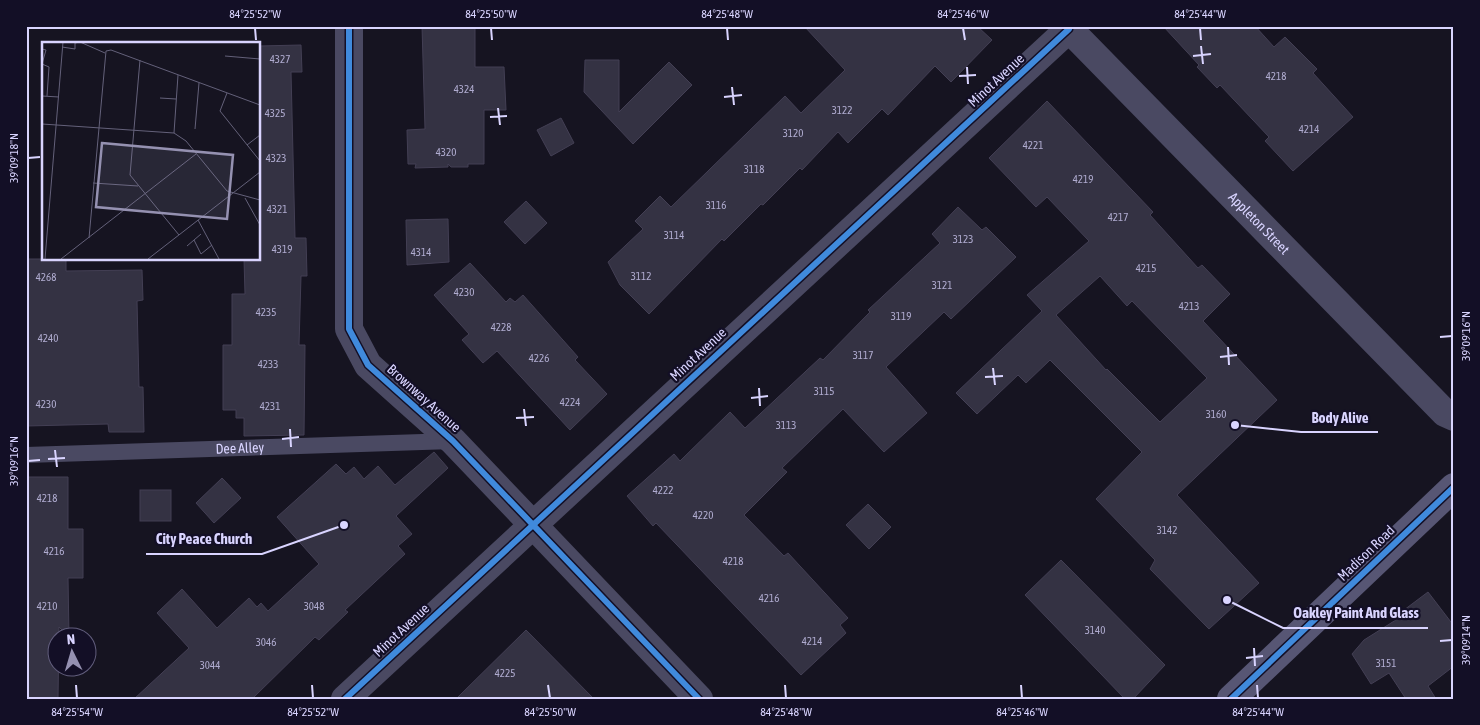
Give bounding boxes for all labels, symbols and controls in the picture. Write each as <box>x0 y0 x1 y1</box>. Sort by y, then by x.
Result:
text: 84°25'52"W <box>229 7 281 21</box>
text: 84°25'50"W <box>465 7 517 21</box>
text: 84°25'48"W <box>701 7 753 21</box>
text: 84°25'46"W <box>937 7 989 21</box>
text: 84°25'44"W <box>1174 7 1226 21</box>
inset map <box>42 42 260 260</box>
street label: Minot Avenue <box>965 50 1027 110</box>
house number: 4327 <box>270 53 290 65</box>
house number: 4218 <box>1266 70 1286 82</box>
house number: 4324 <box>454 83 474 95</box>
house number: 3122 <box>832 104 852 116</box>
house number: 4325 <box>265 107 285 119</box>
house number: 4214 <box>1299 123 1319 135</box>
house number: 3120 <box>783 127 803 139</box>
text: 39°09'18"N <box>7 133 21 183</box>
house number: 4221 <box>1023 139 1043 151</box>
house number: 4320 <box>436 146 456 158</box>
house number: 4323 <box>266 152 286 164</box>
house number: 3118 <box>744 163 764 175</box>
house number: 4219 <box>1073 173 1093 185</box>
street label: Appleton Street <box>1225 189 1293 257</box>
house number: 3116 <box>706 199 726 211</box>
house number: 4321 <box>267 203 287 215</box>
house number: 4217 <box>1108 211 1128 223</box>
house number: 3114 <box>664 229 684 241</box>
house number: 3123 <box>953 233 973 245</box>
house number: 4319 <box>272 243 292 255</box>
house number: 4314 <box>411 246 431 258</box>
house number: 4215 <box>1136 262 1156 274</box>
house number: 3112 <box>631 270 651 282</box>
house number: 4268 <box>36 271 56 283</box>
house number: 3121 <box>932 279 952 291</box>
house number: 4230 <box>454 286 474 298</box>
house number: 4213 <box>1179 300 1199 312</box>
house number: 4235 <box>256 306 276 318</box>
house number: 3119 <box>891 310 911 322</box>
text: 39°09'16"N <box>1459 311 1473 361</box>
house number: 4228 <box>491 321 511 333</box>
street label: Minot Avenue <box>667 324 729 384</box>
house number: 4240 <box>38 332 58 344</box>
house number: 3117 <box>853 349 873 361</box>
house number: 4226 <box>529 352 549 364</box>
house number: 4233 <box>258 358 278 370</box>
street label: Brownway Avenue <box>384 361 464 435</box>
house number: 3115 <box>814 385 834 397</box>
house number: 4224 <box>560 396 580 408</box>
house number: 4230 <box>36 398 56 410</box>
house number: 4231 <box>260 400 280 412</box>
callout: Body Alive <box>1301 402 1378 432</box>
house number: 3160 <box>1206 408 1226 420</box>
text: Body Alive <box>1311 409 1369 426</box>
house number: 3113 <box>776 419 796 431</box>
text: 39°09'16"N <box>7 436 21 486</box>
street label: Dee Alley <box>215 439 265 457</box>
house number: 4222 <box>653 484 673 496</box>
house number: 4218 <box>37 492 57 504</box>
house number: 4220 <box>693 509 713 521</box>
street label: Madison Road <box>1334 522 1398 584</box>
callout: City Peace Church <box>146 524 262 554</box>
house number: 3142 <box>1157 524 1177 536</box>
text: City Peace Church <box>156 530 252 547</box>
house number: 4216 <box>44 545 64 557</box>
house number: 4218 <box>723 555 743 567</box>
house number: 4216 <box>759 592 779 604</box>
callout: Oakley Paint And Glass <box>1283 598 1428 628</box>
house number: 4210 <box>37 600 57 612</box>
house number: 3048 <box>304 600 324 612</box>
street label: Minot Avenue <box>370 600 432 660</box>
text: Oakley Paint And Glass <box>1293 604 1419 621</box>
text: 39°09'14"N <box>1459 615 1473 665</box>
house number: 3140 <box>1085 624 1105 636</box>
north arrow <box>48 628 98 678</box>
text: N <box>66 631 76 647</box>
house number: 4214 <box>802 635 822 647</box>
house number: 3046 <box>256 636 276 648</box>
house number: 3151 <box>1376 657 1396 669</box>
house number: 3044 <box>200 659 220 671</box>
house number: 4225 <box>495 667 515 679</box>
text: 84°25'54"W <box>51 705 103 719</box>
text: 84°25'52"W <box>287 705 339 719</box>
text: 84°25'50"W <box>524 705 576 719</box>
text: 84°25'48"W <box>760 705 812 719</box>
text: 84°25'46"W <box>996 705 1048 719</box>
text: 84°25'44"W <box>1232 705 1284 719</box>

